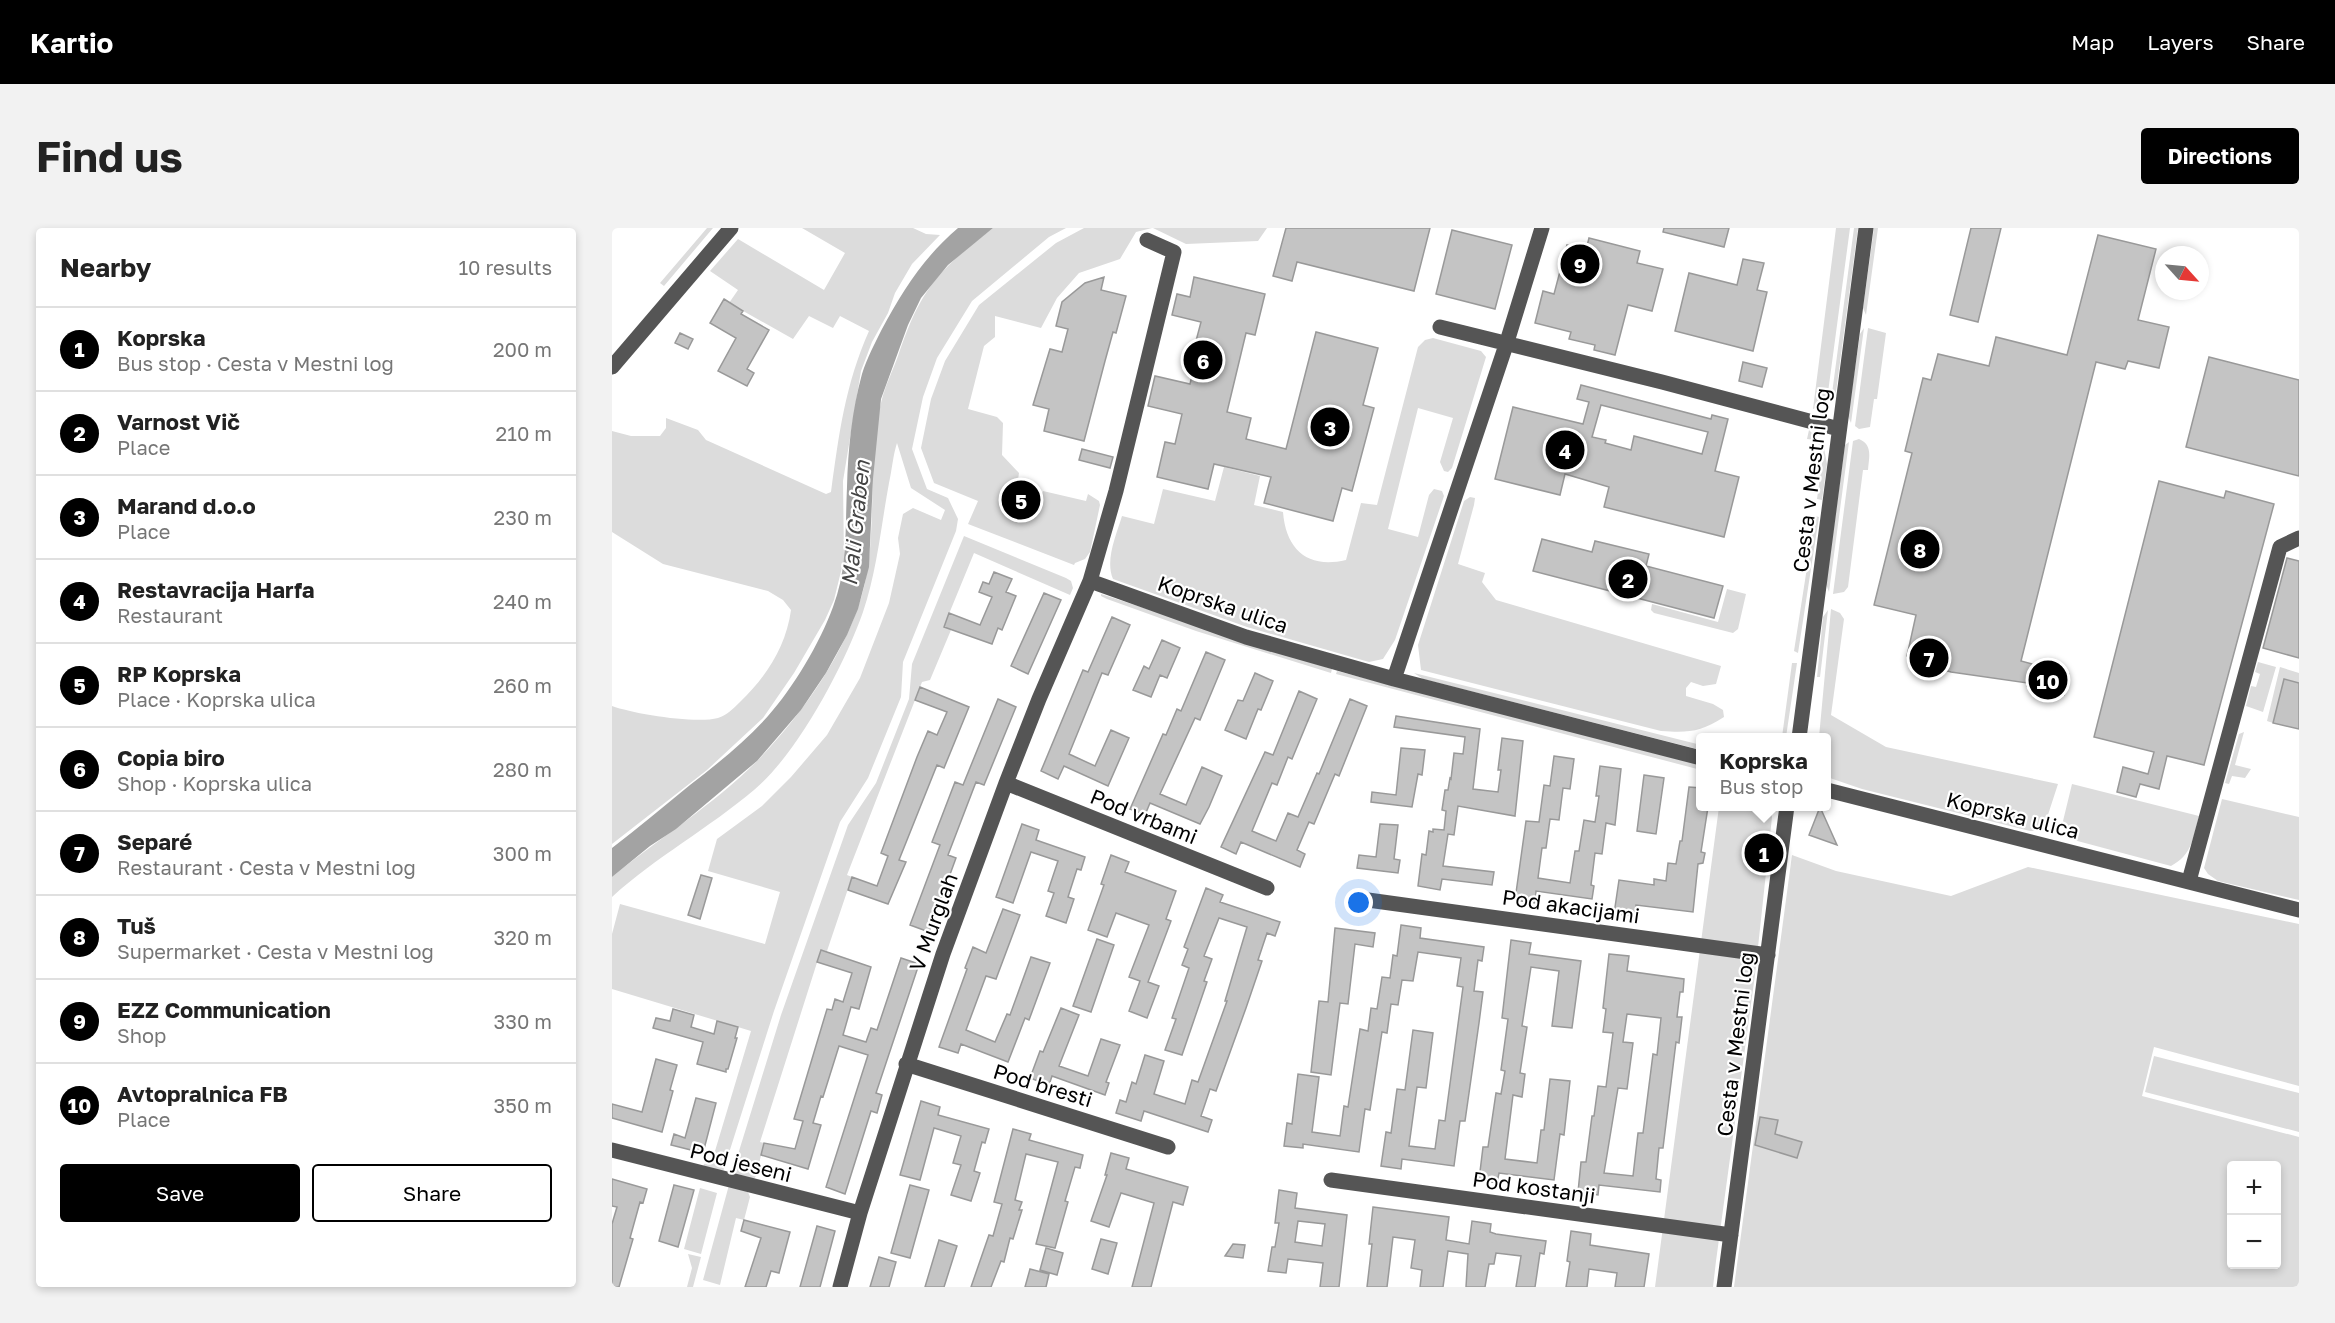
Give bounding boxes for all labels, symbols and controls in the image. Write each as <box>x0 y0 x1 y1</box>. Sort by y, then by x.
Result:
text: Kartio <box>30 26 113 59</box>
text: Map <box>2071 29 2114 55</box>
text: Layers <box>2147 29 2214 55</box>
text: Share <box>2247 29 2305 55</box>
button: Directions <box>2141 128 2299 184</box>
text: Find us <box>36 131 183 181</box>
pin: 9 <box>1560 242 1600 286</box>
north arrow <box>2155 246 2209 300</box>
text: Nearby <box>60 252 151 283</box>
text: 10 results <box>458 255 552 279</box>
text: Koprska <box>117 324 205 351</box>
text: 1 <box>74 337 85 361</box>
text: 200 m <box>493 337 552 361</box>
pin: 6 <box>1184 338 1222 382</box>
text: Bus stop · Cesta v Mestni log <box>117 351 394 375</box>
street label: Cesta v Mestni log <box>1787 386 1835 574</box>
pin: 3 <box>1310 404 1350 450</box>
text: Varnost Vič <box>117 408 240 435</box>
text: 2 <box>73 421 86 445</box>
text: 210 m <box>496 421 552 445</box>
pin: 4 <box>1546 428 1584 472</box>
text: Place <box>117 435 170 459</box>
water label: Mali Graben <box>835 458 875 587</box>
pin: 5 <box>1002 478 1040 522</box>
text: Marand d.o.o <box>117 492 256 519</box>
text: 3 <box>73 505 86 529</box>
text: 230 m <box>494 505 552 529</box>
text: Place <box>117 519 170 543</box>
pin: 8 <box>1900 526 1940 572</box>
pin: 2 <box>1608 556 1648 602</box>
street label: Koprska ulica <box>1154 570 1292 638</box>
text: Restavracija Harfa <box>117 576 314 603</box>
text: 4 <box>73 589 86 613</box>
text: 240 m <box>493 589 552 613</box>
text: Restaurant <box>117 603 223 627</box>
pin: 7 <box>1910 636 1948 680</box>
pin: 10 <box>2028 658 2068 702</box>
text: RP Koprska <box>117 660 241 687</box>
text: 5 <box>73 673 86 697</box>
text: 260 m <box>493 673 552 697</box>
text: Place · Koprska ulica <box>117 687 316 711</box>
popup <box>1696 733 1831 811</box>
text: Copia biro <box>117 744 225 771</box>
text: Koprska <box>1719 747 1808 774</box>
text: 6 <box>73 757 86 781</box>
text: 280 m <box>493 757 552 781</box>
text: Shop · Koprska ulica <box>117 771 312 795</box>
text: Bus stop <box>1719 774 1803 798</box>
street label: Pod vrbami <box>1087 783 1201 849</box>
street label: Koprska ulica <box>1944 786 2082 844</box>
text: Separé <box>117 828 192 855</box>
pin: 1 <box>1744 830 1784 876</box>
text: 7 <box>74 841 85 865</box>
text: 300 m <box>493 841 552 865</box>
text: Restaurant · Cesta v Mestni log <box>117 855 416 879</box>
street label: V Murglah <box>903 869 963 975</box>
street label: Pod akacijami <box>1501 883 1641 929</box>
your location <box>1344 888 1373 917</box>
text: Tuš <box>117 912 156 939</box>
text: 8 <box>73 925 86 949</box>
text: 320 m <box>494 925 552 949</box>
text: Supermarket · Cesta v Mestni log <box>117 939 434 963</box>
street label: Cesta v Mestni log <box>1711 950 1759 1138</box>
text: EZZ Communication <box>117 996 331 1023</box>
text: 9 <box>73 1009 86 1033</box>
text: 330 m <box>494 1009 552 1033</box>
text: Shop <box>117 1023 166 1047</box>
street label: Pod bresti <box>990 1058 1096 1112</box>
text: Avtopralnica FB <box>117 1080 288 1107</box>
text: 10 <box>68 1093 91 1117</box>
text: 350 m <box>494 1093 552 1117</box>
text: Place <box>117 1107 170 1131</box>
street label: Pod jeseni <box>687 1137 795 1187</box>
map controls <box>2227 1161 2281 1269</box>
button: + <box>2227 1161 2281 1215</box>
button: Save <box>60 1164 300 1222</box>
button: Share <box>312 1164 552 1222</box>
street label: Pod kostanji <box>1471 1166 1597 1208</box>
button: − <box>2227 1215 2281 1269</box>

